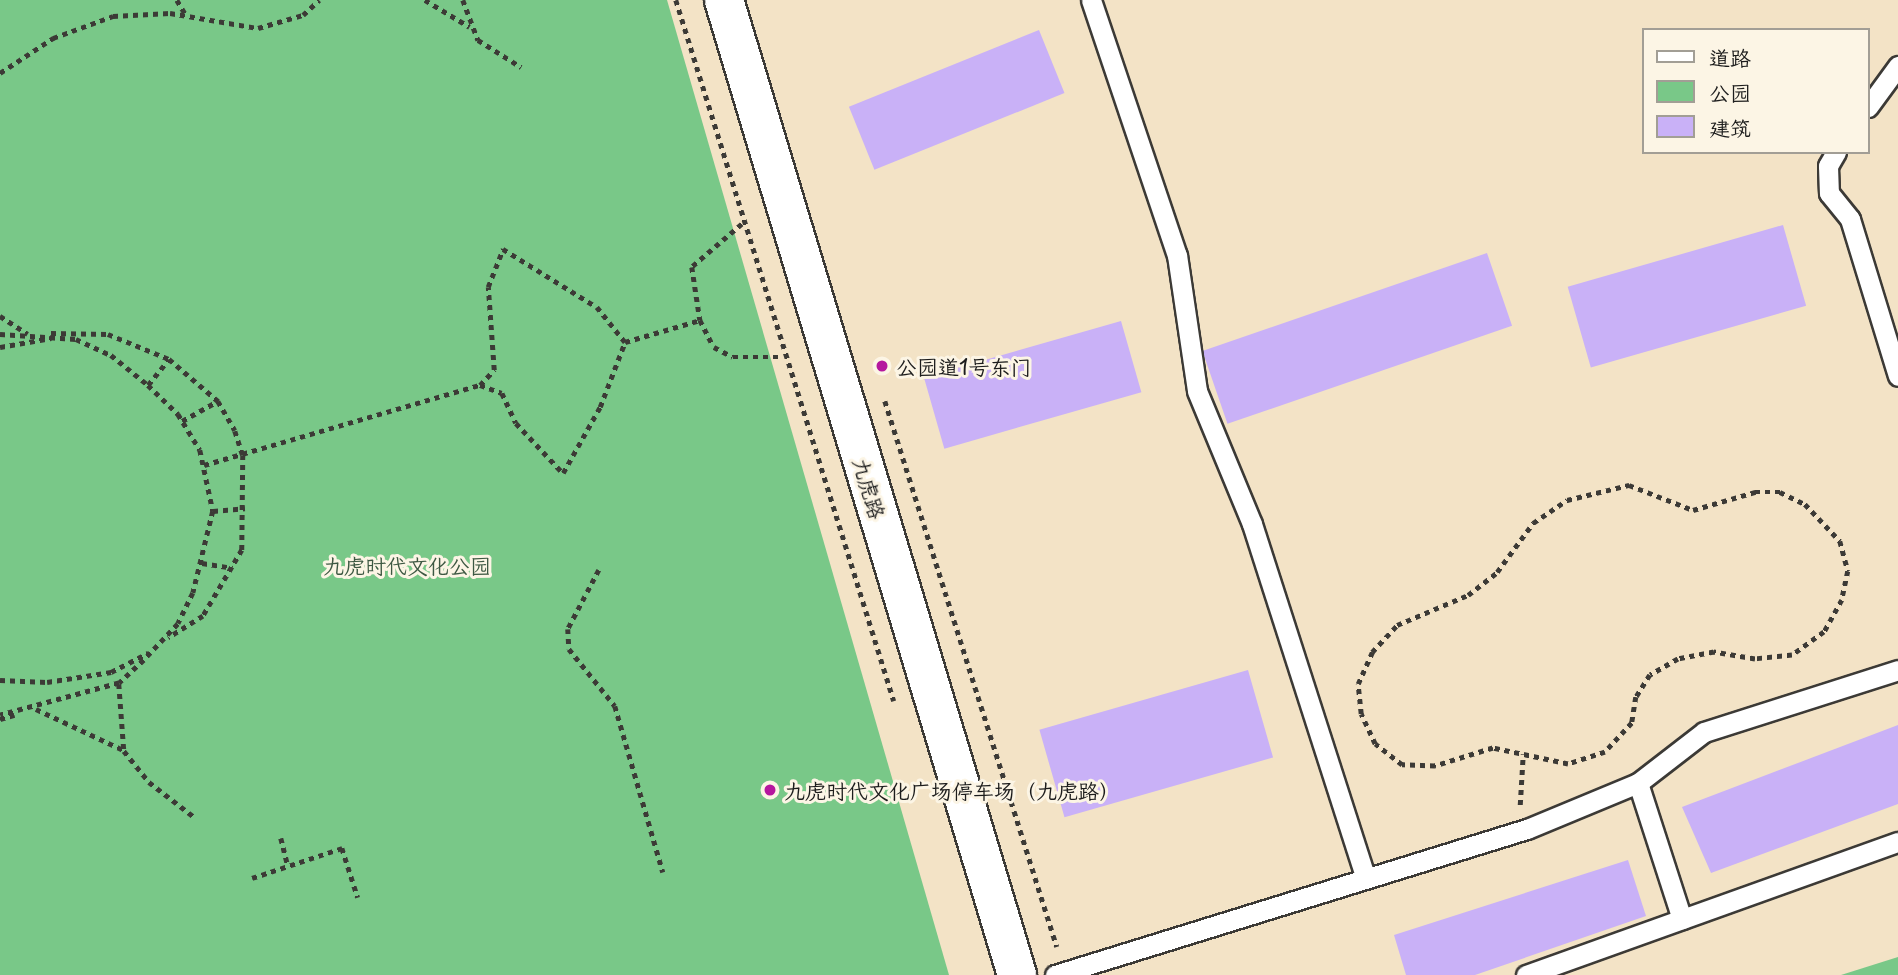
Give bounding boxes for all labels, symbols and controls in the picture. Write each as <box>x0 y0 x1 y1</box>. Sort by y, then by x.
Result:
legend <box>1643 28 1870 154</box>
text: 道路 <box>1709 41 1751 73</box>
text: 公园 <box>1709 76 1751 108</box>
text: 建筑 <box>1709 111 1751 143</box>
place label: 公园道1号东门 <box>896 353 1031 379</box>
marker: 公园道1号东门 <box>874 358 890 374</box>
street label: 九虎路 <box>849 454 891 522</box>
park label: 九虎时代文化公园 <box>323 552 491 578</box>
place label: 九虎时代文化广场停车场（九虎路） <box>784 777 1120 803</box>
marker: 九虎时代文化广场停车场（九虎路） <box>762 782 778 798</box>

